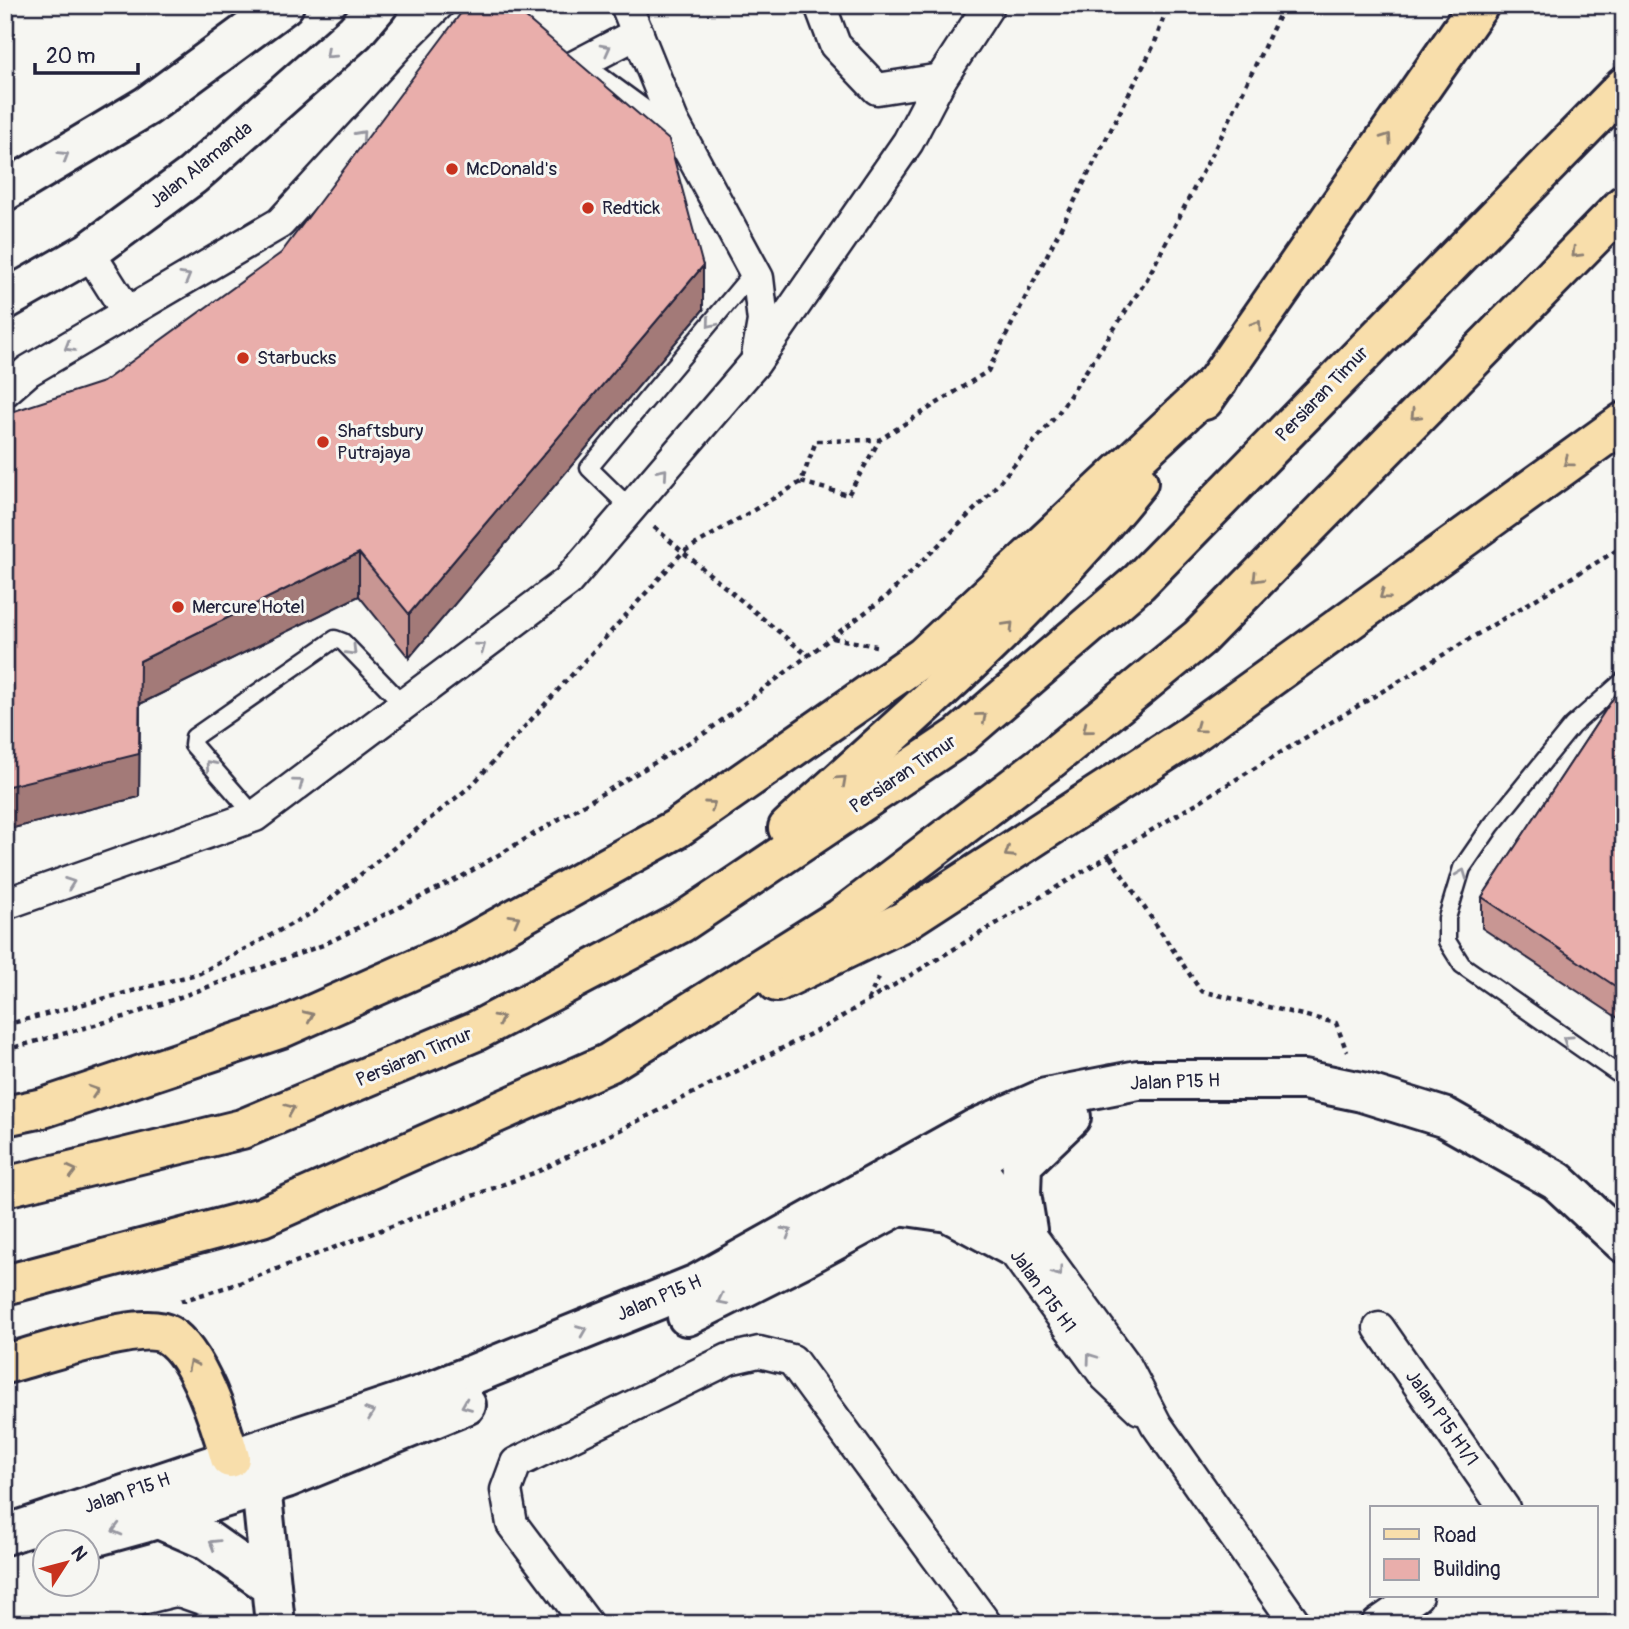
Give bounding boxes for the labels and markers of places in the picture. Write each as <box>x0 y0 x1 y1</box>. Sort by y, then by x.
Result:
place label: McDonald's <box>466 157 557 181</box>
marker: McDonald's <box>444 161 460 177</box>
place label: Redtick <box>602 196 660 220</box>
marker: Redtick <box>580 200 596 216</box>
place label: Starbucks <box>257 346 337 370</box>
marker: Starbucks <box>235 350 251 366</box>
place label: Shaftsbury Putrajaya <box>337 419 423 465</box>
marker: Shaftsbury Putrajaya <box>315 434 331 450</box>
place label: Mercure Hotel <box>192 595 305 619</box>
marker: Mercure Hotel <box>170 599 186 615</box>

